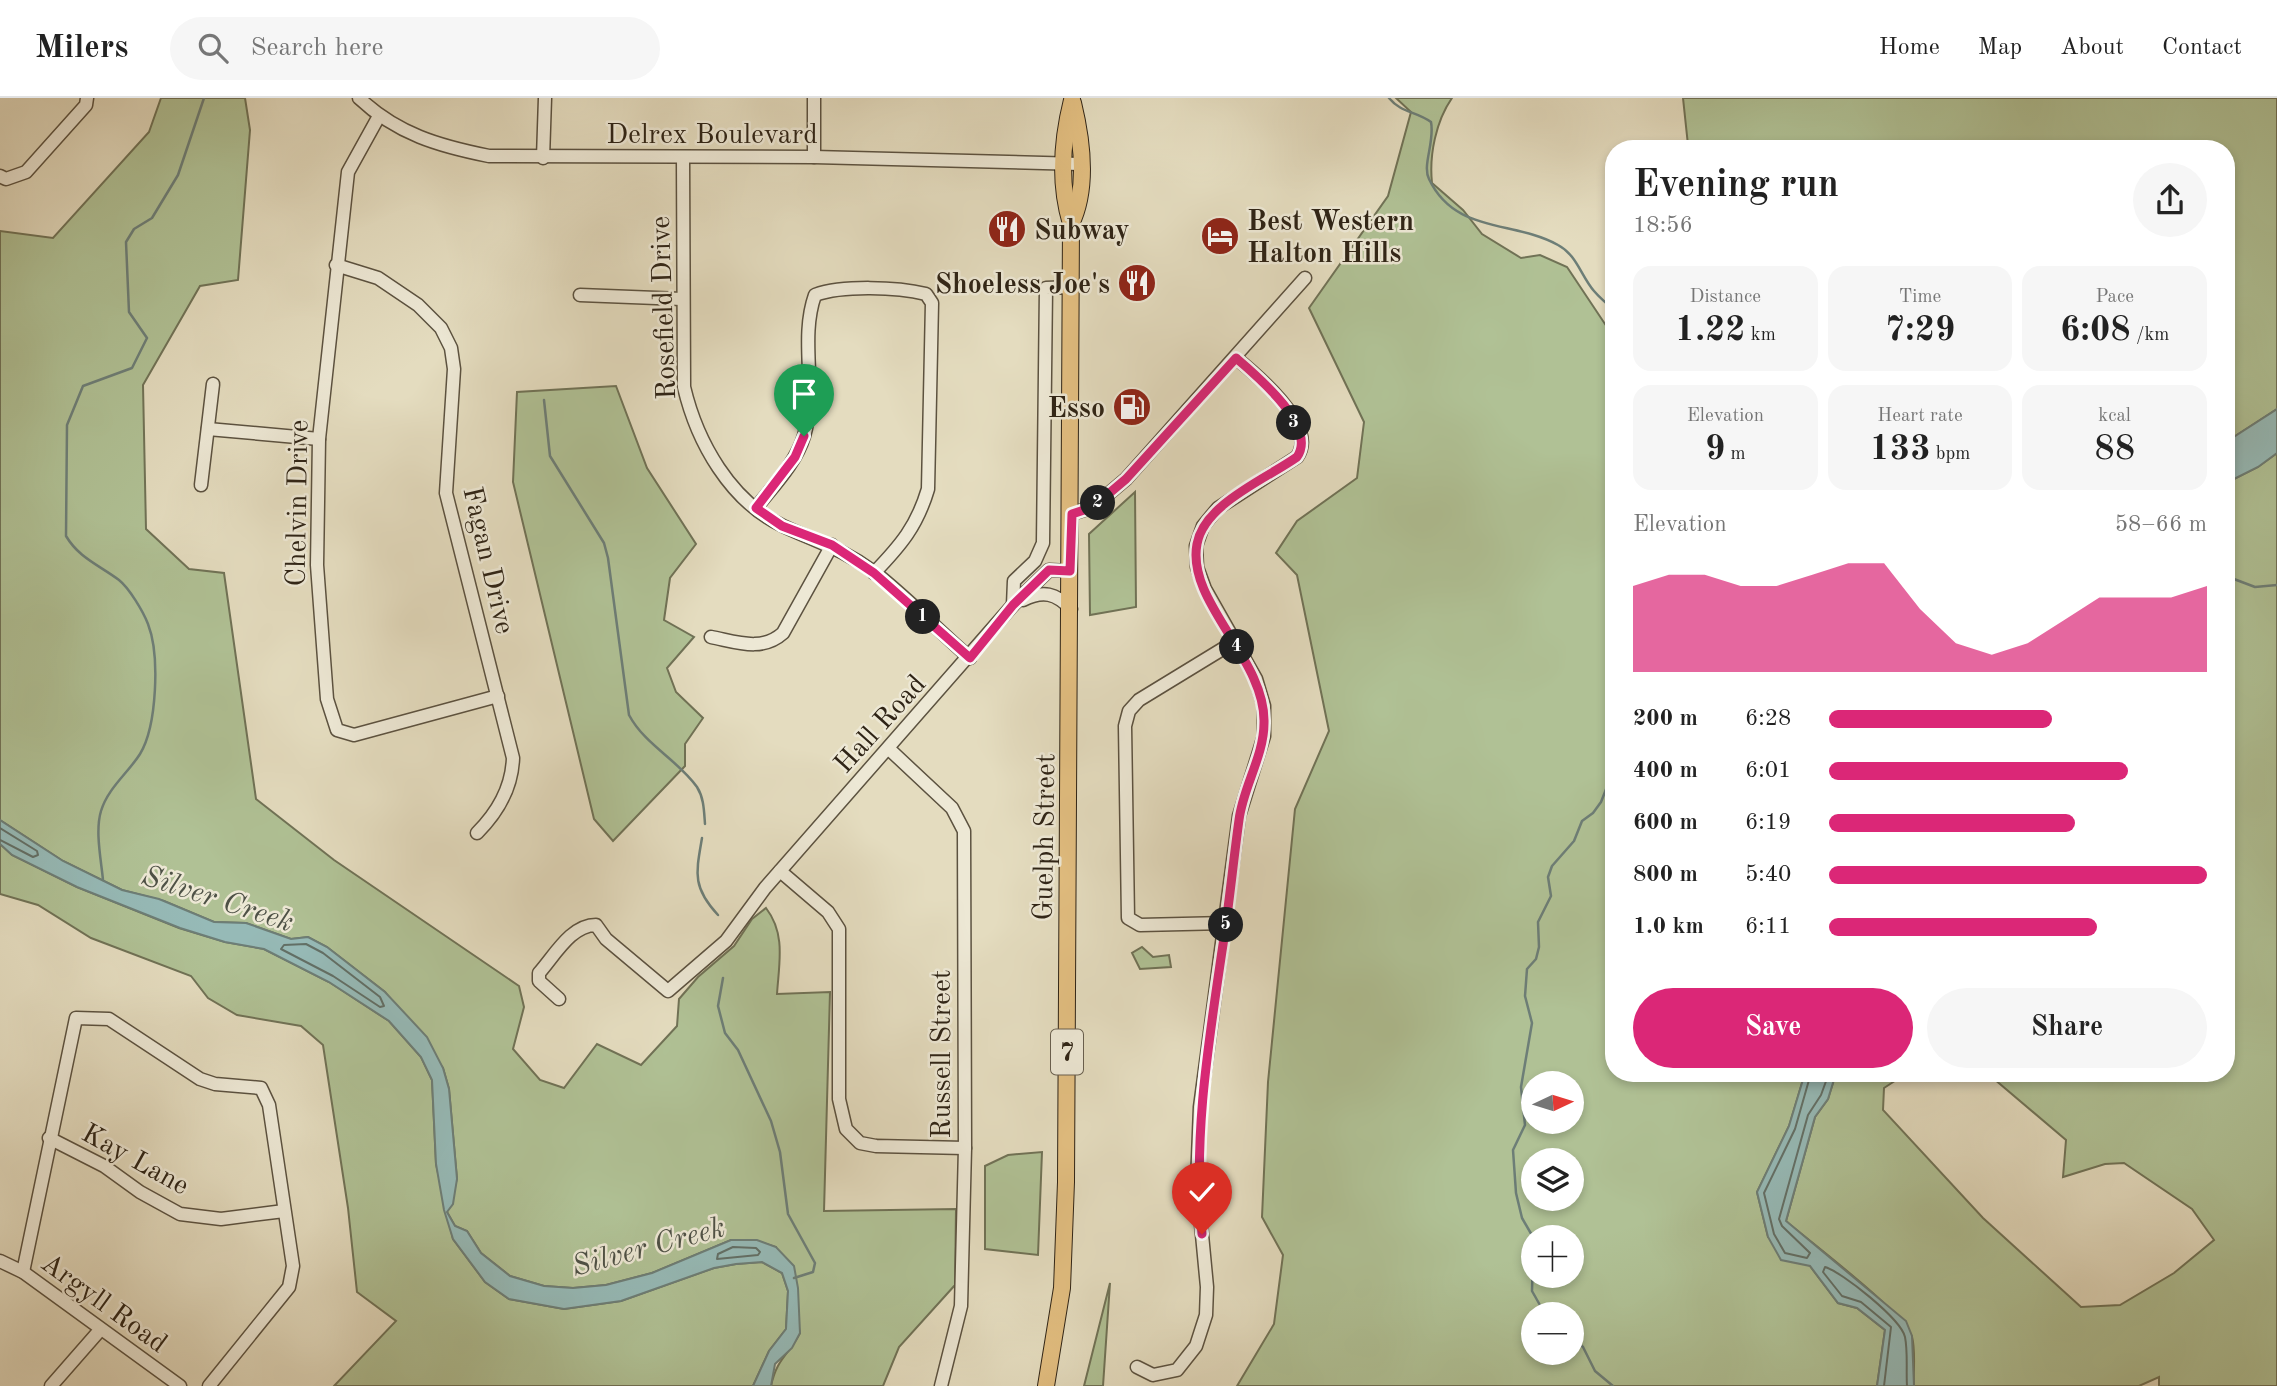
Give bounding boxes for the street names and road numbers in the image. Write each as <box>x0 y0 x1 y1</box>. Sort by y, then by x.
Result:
street label: Delrex Boulevard <box>606 122 818 150</box>
street label: Rosefield Drive <box>648 215 682 400</box>
street label: Chelvin Drive <box>284 419 314 587</box>
street label: Fagan Drive <box>457 484 518 637</box>
street label: Hall Road <box>830 671 932 779</box>
street label: Guelph Street <box>1031 753 1061 921</box>
street label: Russell Street <box>929 969 957 1139</box>
road number: 7 <box>1051 1029 1083 1074</box>
street label: Kay Lane <box>76 1120 193 1201</box>
street label: Argyll Road <box>35 1250 171 1359</box>

